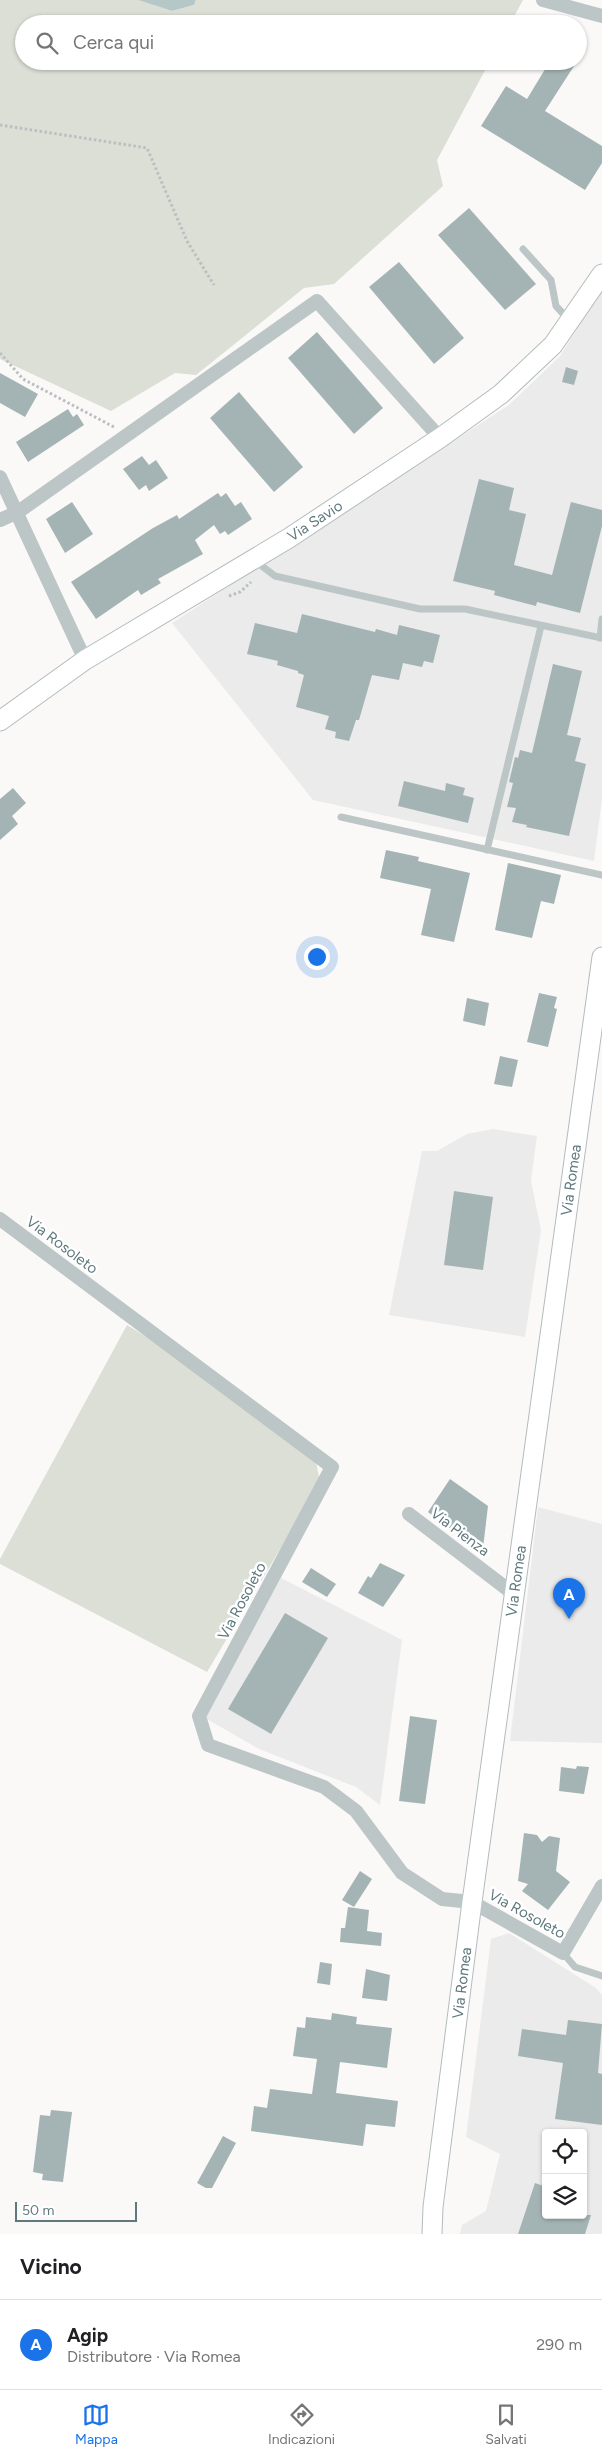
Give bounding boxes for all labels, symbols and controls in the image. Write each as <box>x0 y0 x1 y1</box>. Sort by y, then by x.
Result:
search box <box>15 15 587 70</box>
icon: search <box>33 29 61 57</box>
text: Cerca qui <box>73 31 154 54</box>
street label: Via Savio <box>284 496 346 545</box>
your location <box>304 944 330 970</box>
street label: Via Romea <box>557 1143 585 1217</box>
street label: Via Rosoleto <box>23 1212 102 1278</box>
street label: Via Pienza <box>427 1504 493 1560</box>
street label: Via Romea <box>502 1544 530 1618</box>
street label: Via Rosoleto <box>214 1559 270 1643</box>
pin: A <box>553 1578 585 1619</box>
street label: Via Rosoleto <box>486 1886 569 1943</box>
street label: Via Romea <box>449 1946 475 2020</box>
map controls <box>542 2129 587 2219</box>
button: locate <box>542 2129 587 2174</box>
button: layers <box>542 2174 587 2219</box>
scale bar <box>15 2199 138 2222</box>
text: 50 m <box>22 2202 54 2219</box>
text: Vicino <box>20 2254 82 2279</box>
text: Agip <box>67 2324 108 2347</box>
text: A <box>30 2335 42 2354</box>
text: 290 m <box>536 2335 582 2354</box>
text: Distributore · Via Romea <box>67 2347 241 2366</box>
tab: Mappa <box>75 2401 118 2448</box>
tab: Indicazioni <box>268 2401 335 2448</box>
tab: Salvati <box>485 2401 527 2448</box>

